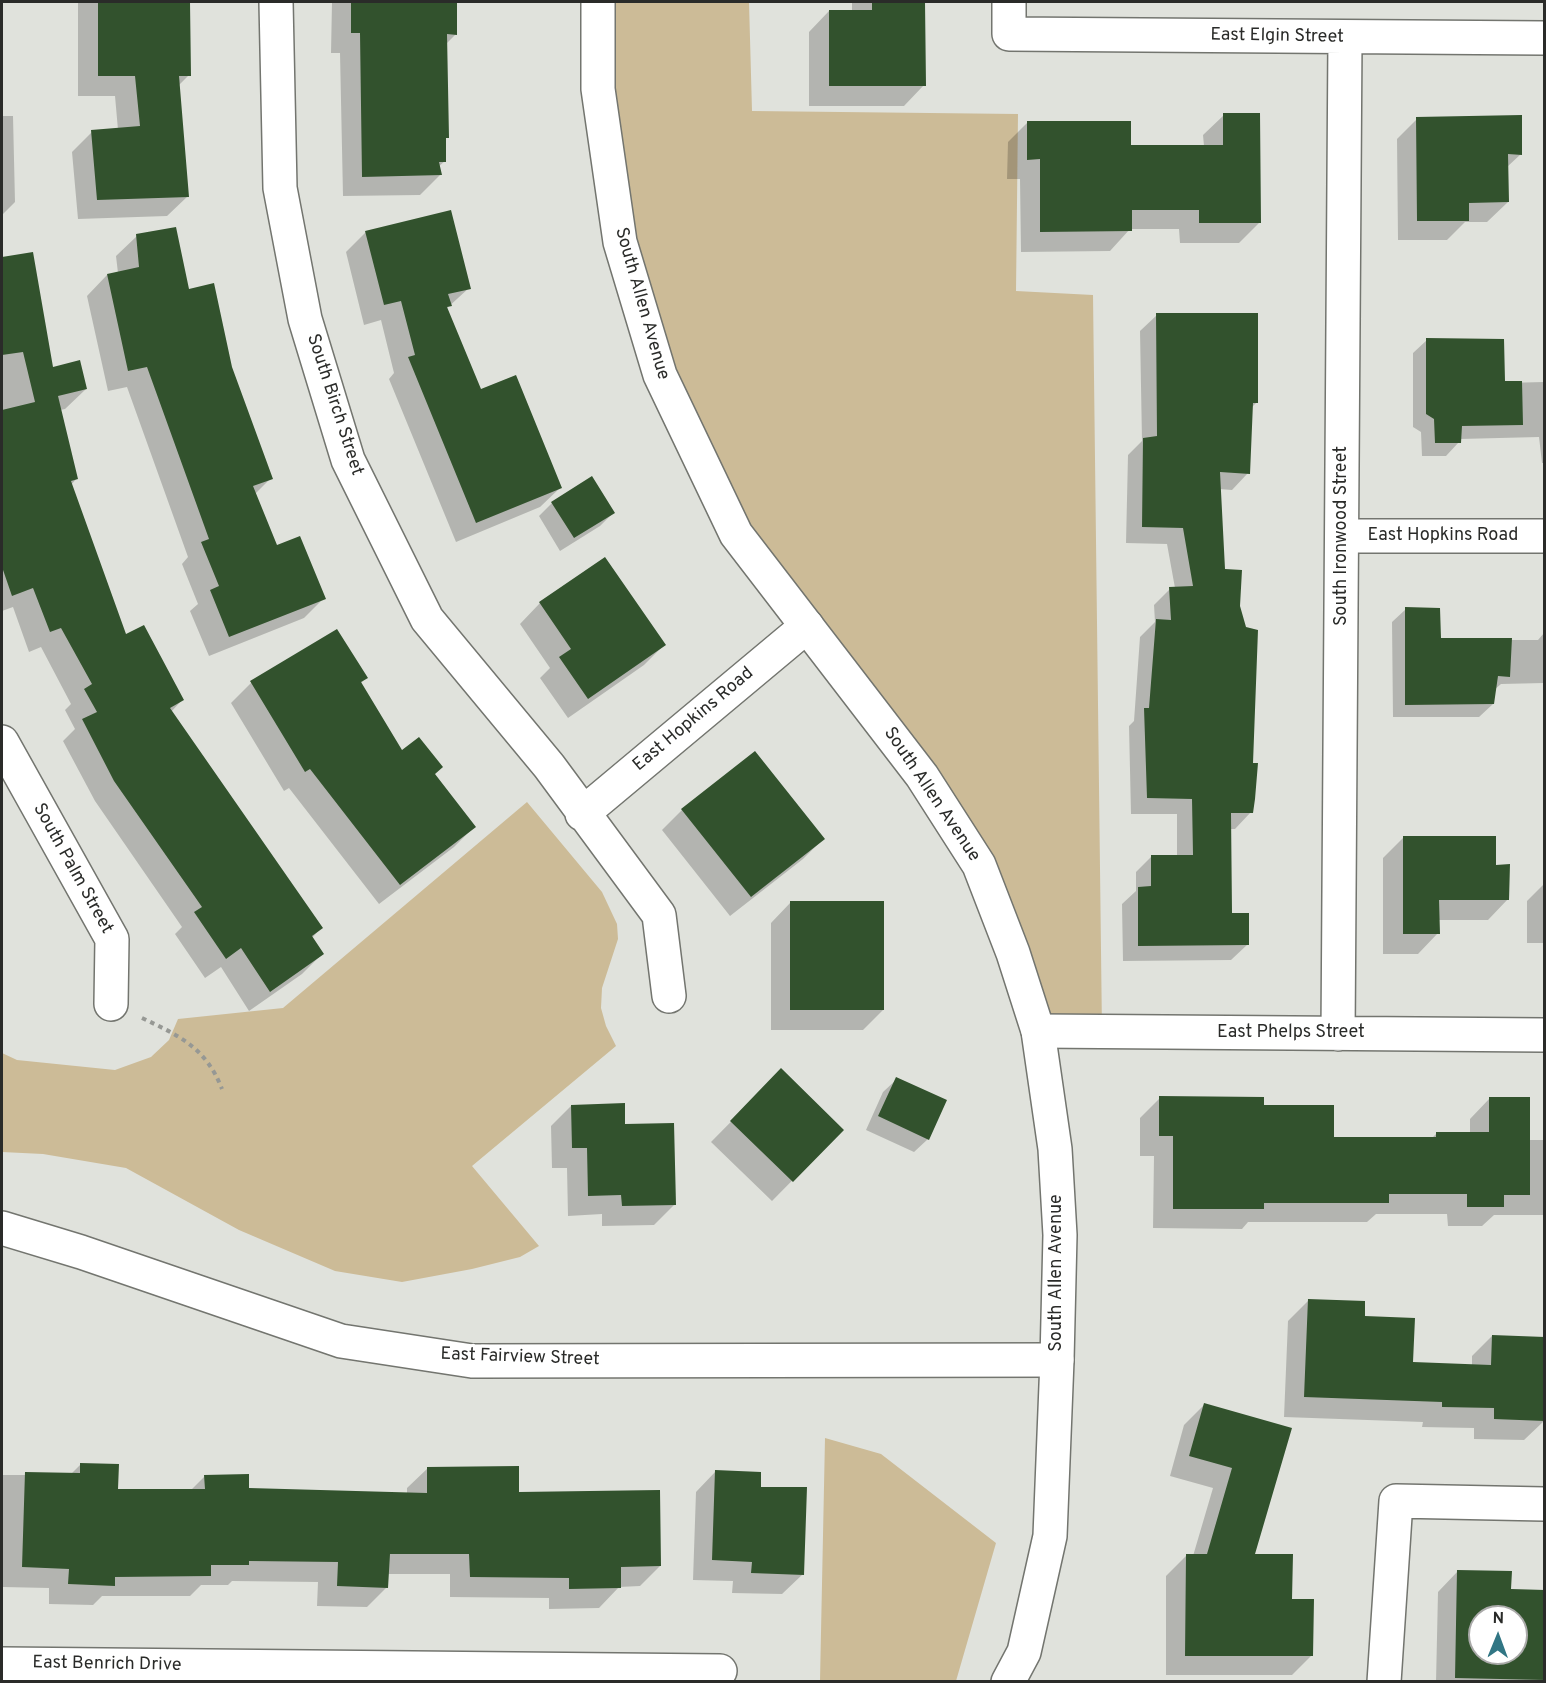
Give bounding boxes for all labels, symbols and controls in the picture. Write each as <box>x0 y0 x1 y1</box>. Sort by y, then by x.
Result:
street label: East Elgin Street <box>1210 25 1344 49</box>
street label: South Allen Avenue <box>609 225 673 383</box>
street label: South Birch Street <box>301 332 367 478</box>
street label: South Ironwood Street <box>1331 446 1353 626</box>
street label: East Hopkins Road <box>1368 525 1518 547</box>
street label: East Hopkins Road <box>629 663 759 777</box>
street label: South Allen Avenue <box>878 724 984 866</box>
street label: South Palm Street <box>27 800 117 938</box>
street label: East Phelps Street <box>1217 1022 1365 1044</box>
street label: South Allen Avenue <box>1046 1194 1068 1352</box>
street label: East Fairview Street <box>440 1344 600 1372</box>
north arrow <box>1468 1605 1528 1665</box>
text: N <box>1492 1609 1504 1629</box>
street label: East Benrich Drive <box>32 1653 182 1677</box>

